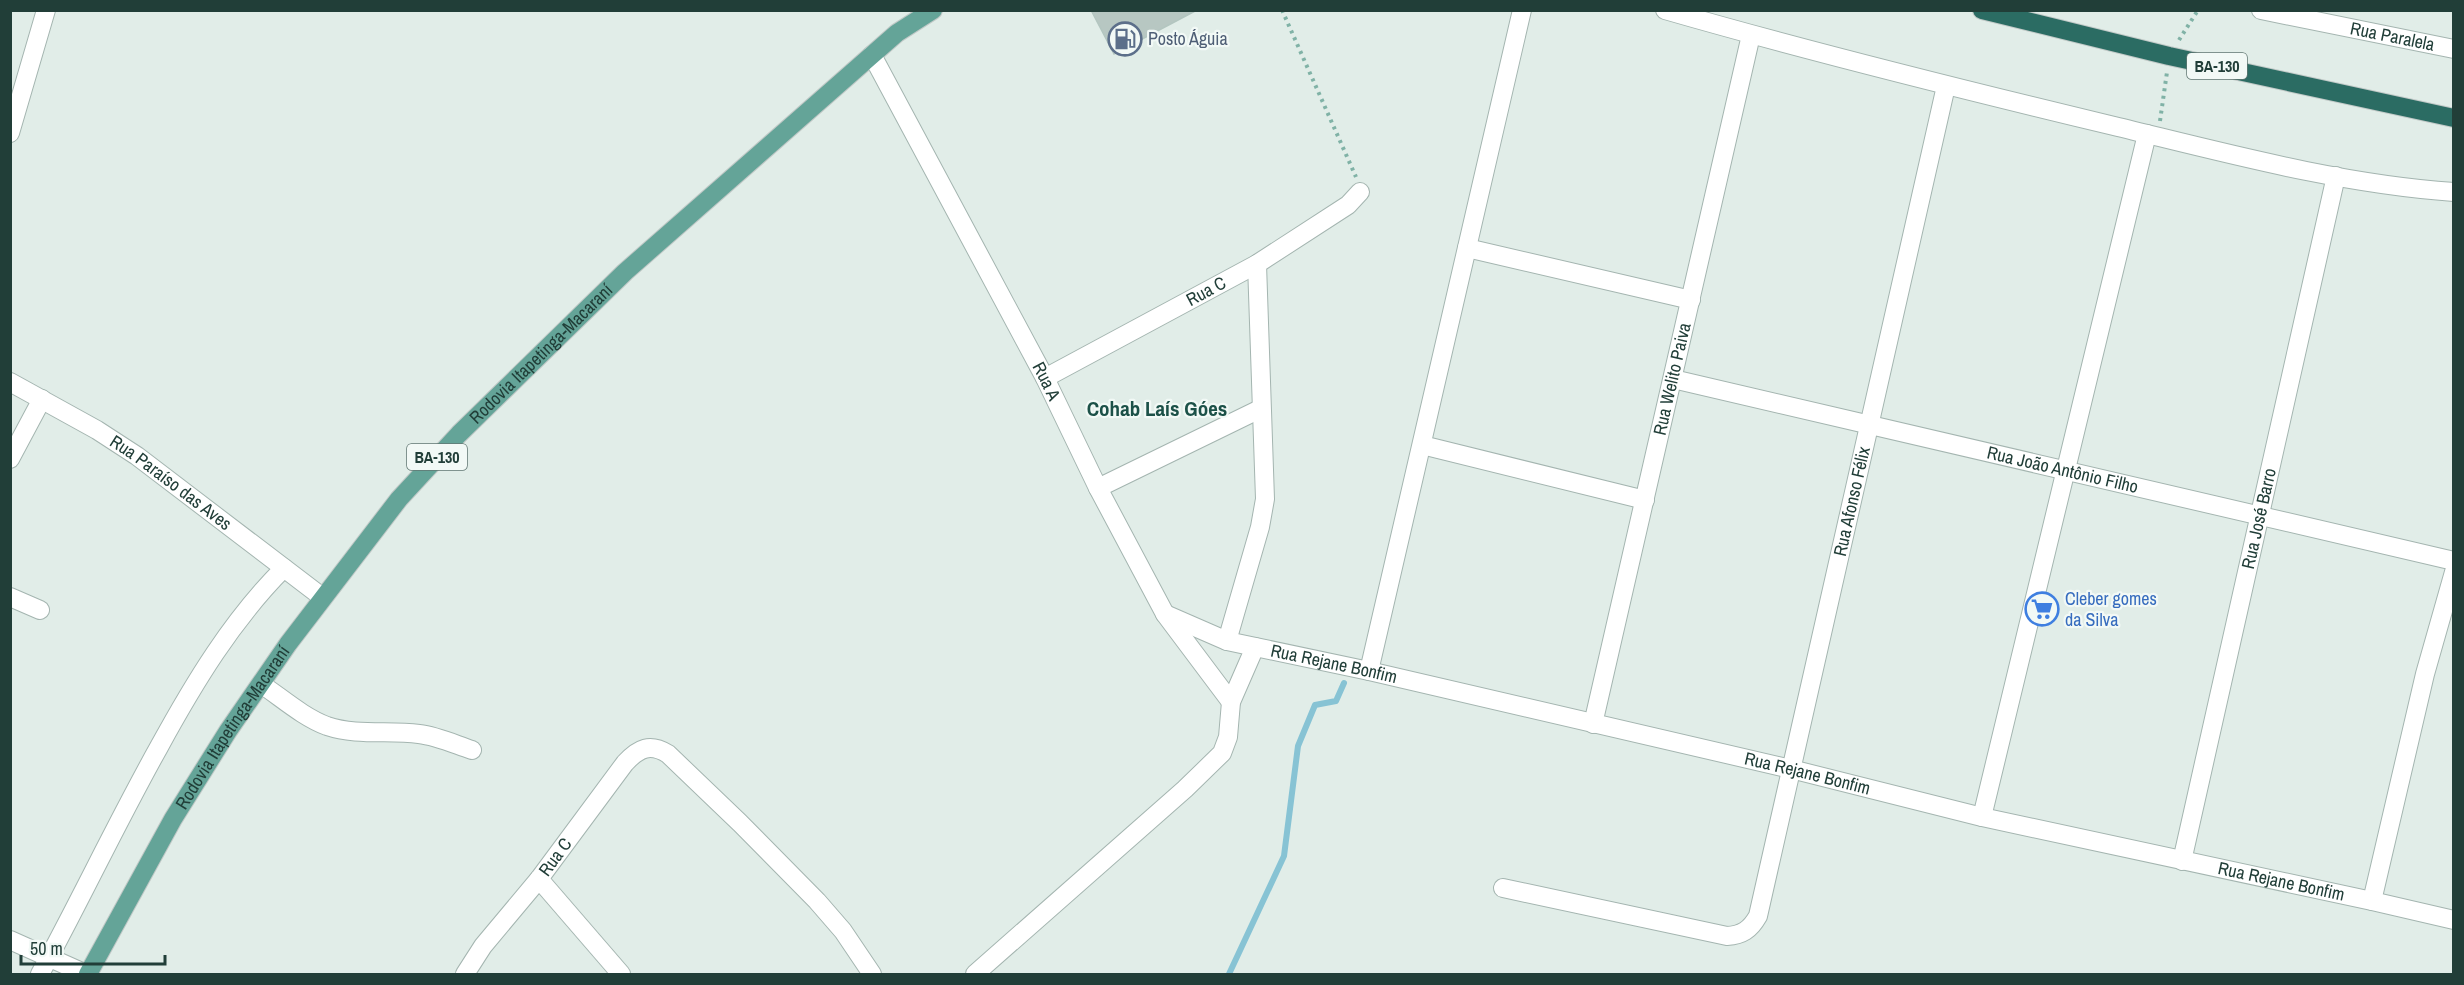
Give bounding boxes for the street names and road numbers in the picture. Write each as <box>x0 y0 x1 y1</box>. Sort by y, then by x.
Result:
street label: Rua Paralela <box>2348 15 2437 57</box>
road number: BA-130 <box>2187 53 2247 79</box>
street label: Rua C <box>1182 270 1230 312</box>
street label: Rodovia Itapetinga-Macaraní <box>464 277 619 429</box>
street label: Rua Welito Paiva <box>1647 320 1697 438</box>
street label: Rua A <box>1027 357 1067 405</box>
street label: Rua Paraíso das Aves <box>105 429 237 536</box>
street label: Rua João Antônio Filho <box>1985 440 2141 499</box>
street label: Rua Afonso Félix <box>1827 443 1876 559</box>
road number: BA-130 <box>407 444 467 470</box>
street label: Rua José Barro <box>2235 466 2282 571</box>
street label: Rua Rejane Bonfim <box>1268 638 1400 689</box>
street label: Rodovia Itapetinga-Macaraní <box>169 640 296 814</box>
street label: Rua Rejane Bonfim <box>1742 746 1873 800</box>
street label: Rua C <box>532 832 577 881</box>
street label: Rua Rejane Bonfim <box>2216 855 2347 907</box>

